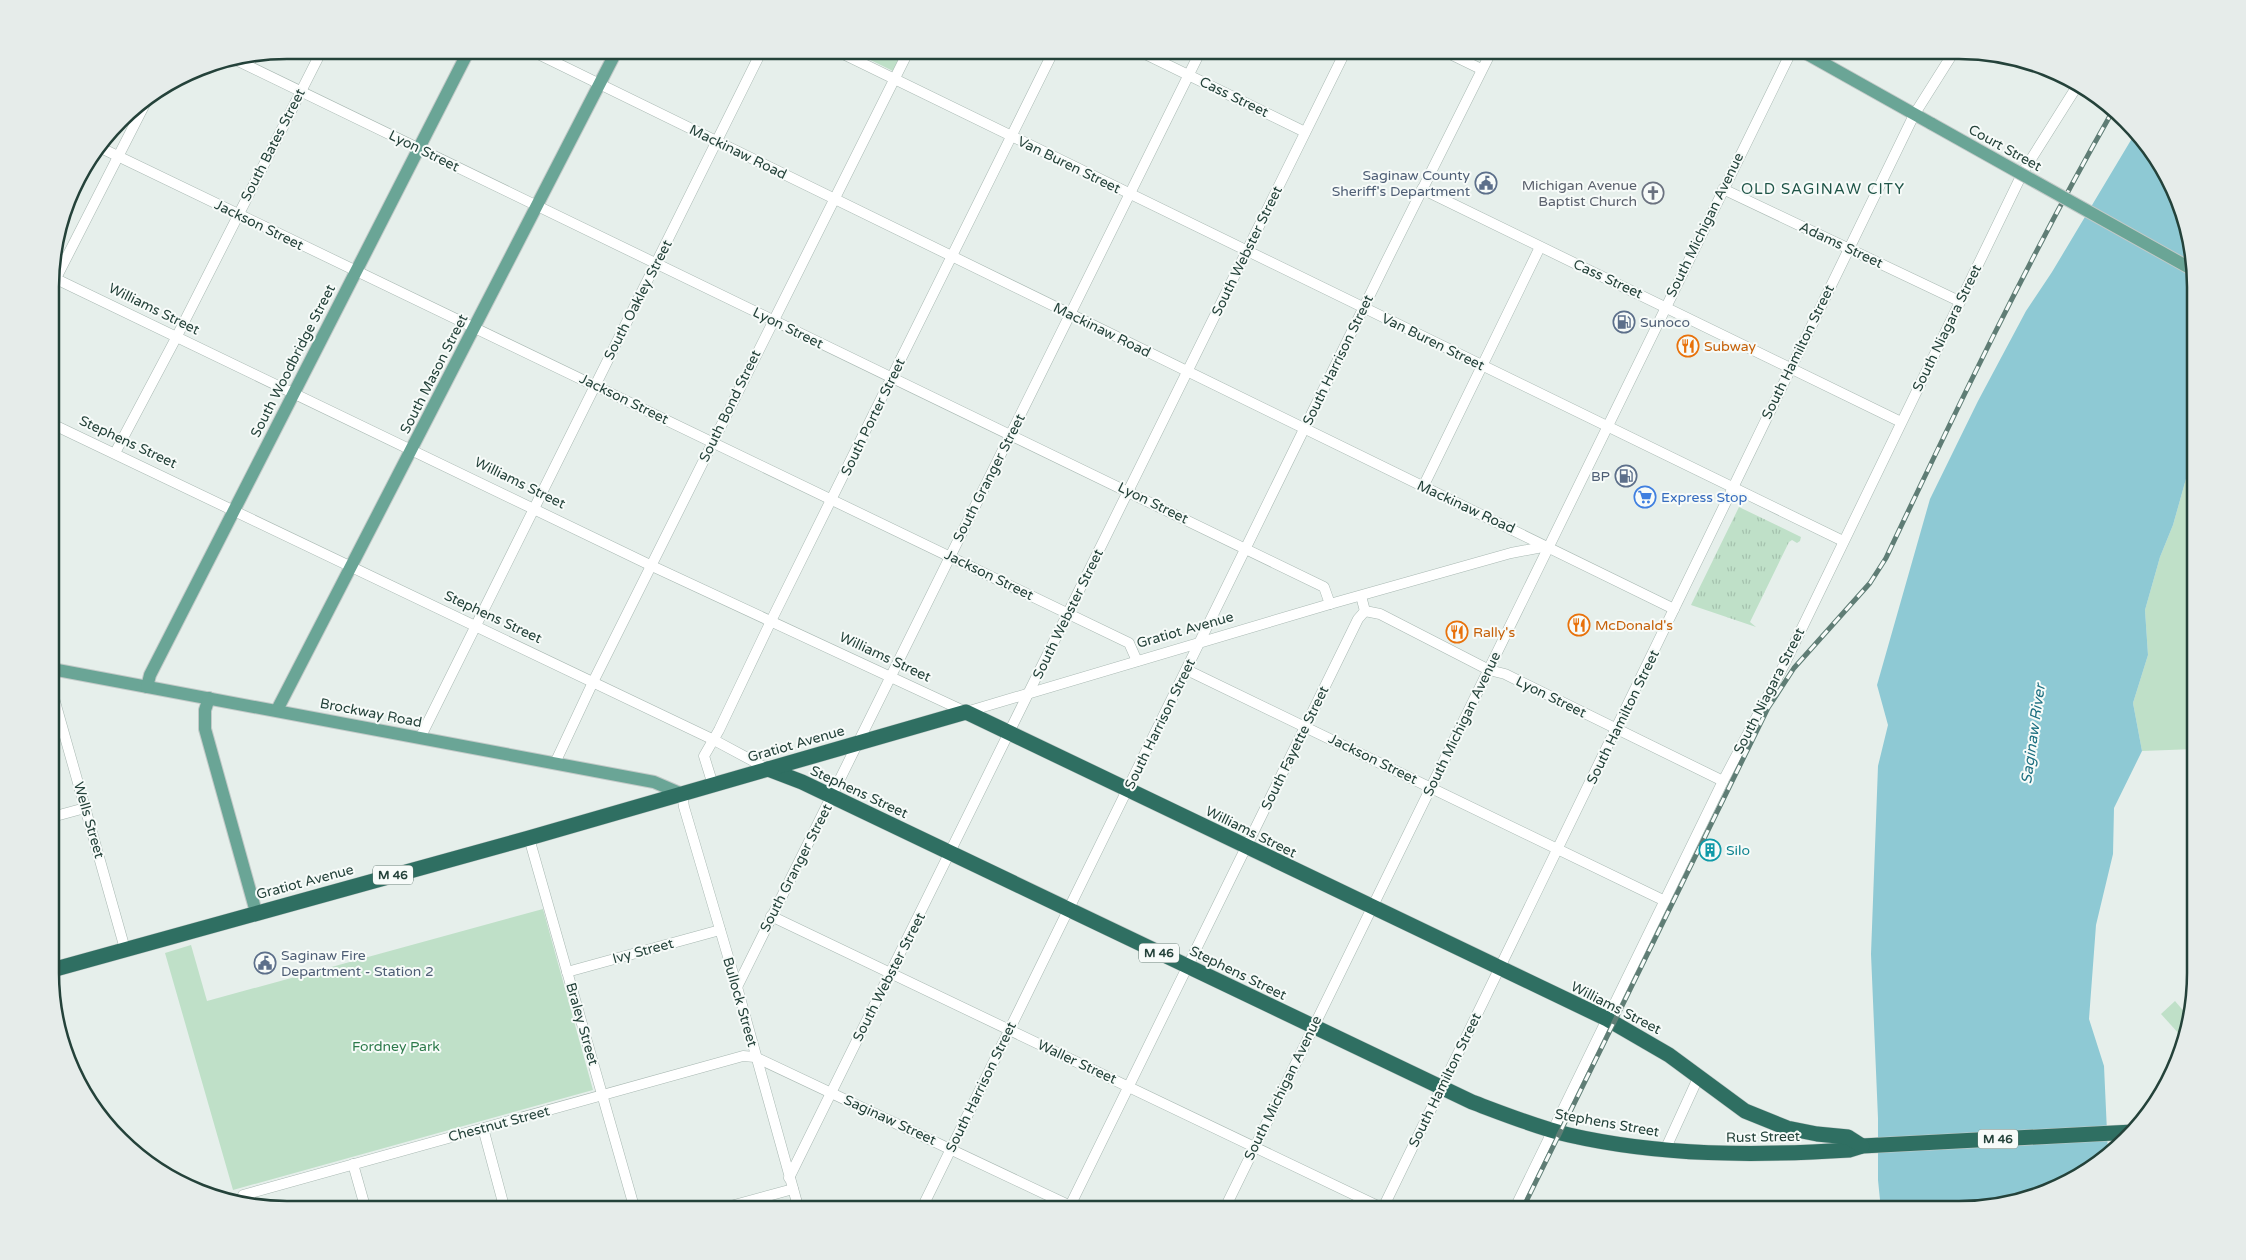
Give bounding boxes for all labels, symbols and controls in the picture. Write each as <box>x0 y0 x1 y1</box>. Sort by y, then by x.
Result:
street label: Cass Street <box>1197 73 1272 121</box>
street label: South Bates Street <box>237 85 309 204</box>
street label: Mackinaw Road <box>687 121 789 183</box>
street label: Court Street <box>1965 121 2045 175</box>
street label: Lyon Street <box>386 127 463 176</box>
street label: Van Buren Street <box>1015 133 1124 198</box>
street label: South Michigan Avenue <box>1663 150 1747 300</box>
place label: Saginaw County Sheriff's Department <box>1332 167 1471 200</box>
public building icon: Saginaw County Sheriff's Department <box>1474 171 1498 195</box>
place label: Michigan Avenue Baptist Church <box>1522 177 1637 210</box>
district label: OLD SAGINAW CITY <box>1741 180 1905 198</box>
church icon: Michigan Avenue Baptist Church <box>1641 181 1665 205</box>
street label: South Webster Street <box>1208 183 1286 319</box>
street label: Jackson Street <box>212 196 307 254</box>
street label: Adams Street <box>1797 218 1886 272</box>
street label: South Oakley Street <box>600 237 676 363</box>
street label: Cass Street <box>1571 256 1646 303</box>
street label: South Niagara Street <box>1909 261 1985 394</box>
street label: Williams Street <box>106 280 203 339</box>
street label: South Woodbridge Street <box>247 281 339 440</box>
street label: South Hamilton Street <box>1758 281 1838 422</box>
street label: South Harrison Street <box>1299 291 1377 428</box>
street label: Mackinaw Road <box>1051 299 1153 361</box>
street label: Lyon Street <box>750 304 827 353</box>
street label: Van Buren Street <box>1379 310 1488 375</box>
fuel station icon: Sunoco <box>1612 310 1636 334</box>
street label: South Mason Street <box>396 311 472 437</box>
place label: Sunoco <box>1640 314 1690 331</box>
restaurant icon: Subway <box>1676 334 1700 358</box>
place label: Subway <box>1704 338 1757 355</box>
street label: South Bond Street <box>696 347 765 465</box>
street label: South Porter Street <box>837 355 909 478</box>
street label: Jackson Street <box>577 370 672 428</box>
street label: South Granger Street <box>949 411 1029 545</box>
street label: Stephens Street <box>77 412 180 472</box>
street label: Williams Street <box>472 454 569 513</box>
fuel station icon: BP <box>1614 464 1638 488</box>
place label: BP <box>1591 468 1610 485</box>
street label: Mackinaw Road <box>1414 477 1518 537</box>
street label: Lyon Street <box>1115 479 1192 528</box>
supermarket icon: Express Stop <box>1633 485 1657 509</box>
place label: Express Stop <box>1661 489 1748 506</box>
street label: Jackson Street <box>942 546 1037 604</box>
street label: South Webster Street <box>1029 546 1107 682</box>
street label: Stephens Street <box>442 587 545 647</box>
street label: Gratiot Avenue <box>1135 608 1235 652</box>
restaurant icon: McDonald's <box>1567 613 1591 637</box>
place label: McDonald's <box>1595 617 1673 634</box>
restaurant icon: Rally's <box>1445 620 1469 644</box>
place label: Rally's <box>1473 624 1515 641</box>
street label: South Niagara Street <box>1730 625 1808 757</box>
street label: Williams Street <box>837 628 934 686</box>
street label: South Hamilton Street <box>1583 646 1663 787</box>
street label: South Michigan Avenue <box>1420 649 1504 799</box>
street label: South Harrison Street <box>1121 655 1199 792</box>
street label: Lyon Street <box>1513 673 1590 722</box>
water label: Saginaw River <box>2017 681 2049 785</box>
street label: South Fayette Street <box>1258 683 1333 813</box>
street label: Brockway Road <box>319 695 423 731</box>
street label: Gratiot Avenue <box>746 722 846 766</box>
street label: Jackson Street <box>1326 730 1421 788</box>
street label: Stephens Street <box>808 762 911 822</box>
street label: Wells Street <box>70 780 108 861</box>
street label: South Granger Street <box>756 801 836 935</box>
street label: Williams Street <box>1203 803 1300 862</box>
building icon: Silo <box>1698 838 1722 862</box>
place label: Silo <box>1726 842 1750 859</box>
street label: Gratiot Avenue <box>254 861 356 903</box>
road number: M 46 <box>373 866 413 884</box>
street label: South Webster Street <box>849 909 929 1044</box>
street label: Ivy Street <box>611 935 676 967</box>
street label: Stephens Street <box>1187 942 1290 1004</box>
road number: M 46 <box>1139 944 1179 962</box>
place label: Saginaw Fire Department - Station 2 <box>281 947 434 980</box>
public building icon: Saginaw Fire Department - Station 2 <box>253 951 277 975</box>
street label: Bullock Street <box>719 955 761 1049</box>
street label: Williams Street <box>1568 978 1665 1038</box>
street label: Braley Street <box>562 981 602 1068</box>
street label: South Hamilton Street <box>1405 1009 1485 1150</box>
street label: South Michigan Avenue <box>1241 1013 1325 1163</box>
street label: South Harrison Street <box>942 1018 1020 1155</box>
street label: Waller Street <box>1035 1036 1120 1088</box>
park label: Fordney Park <box>352 1038 440 1055</box>
street label: Saginaw Street <box>841 1091 939 1149</box>
street label: Chestnut Street <box>446 1102 552 1146</box>
street label: Stephens Street <box>1553 1105 1661 1141</box>
street label: Rust Street <box>1726 1128 1801 1146</box>
road number: M 46 <box>1978 1130 2018 1148</box>

